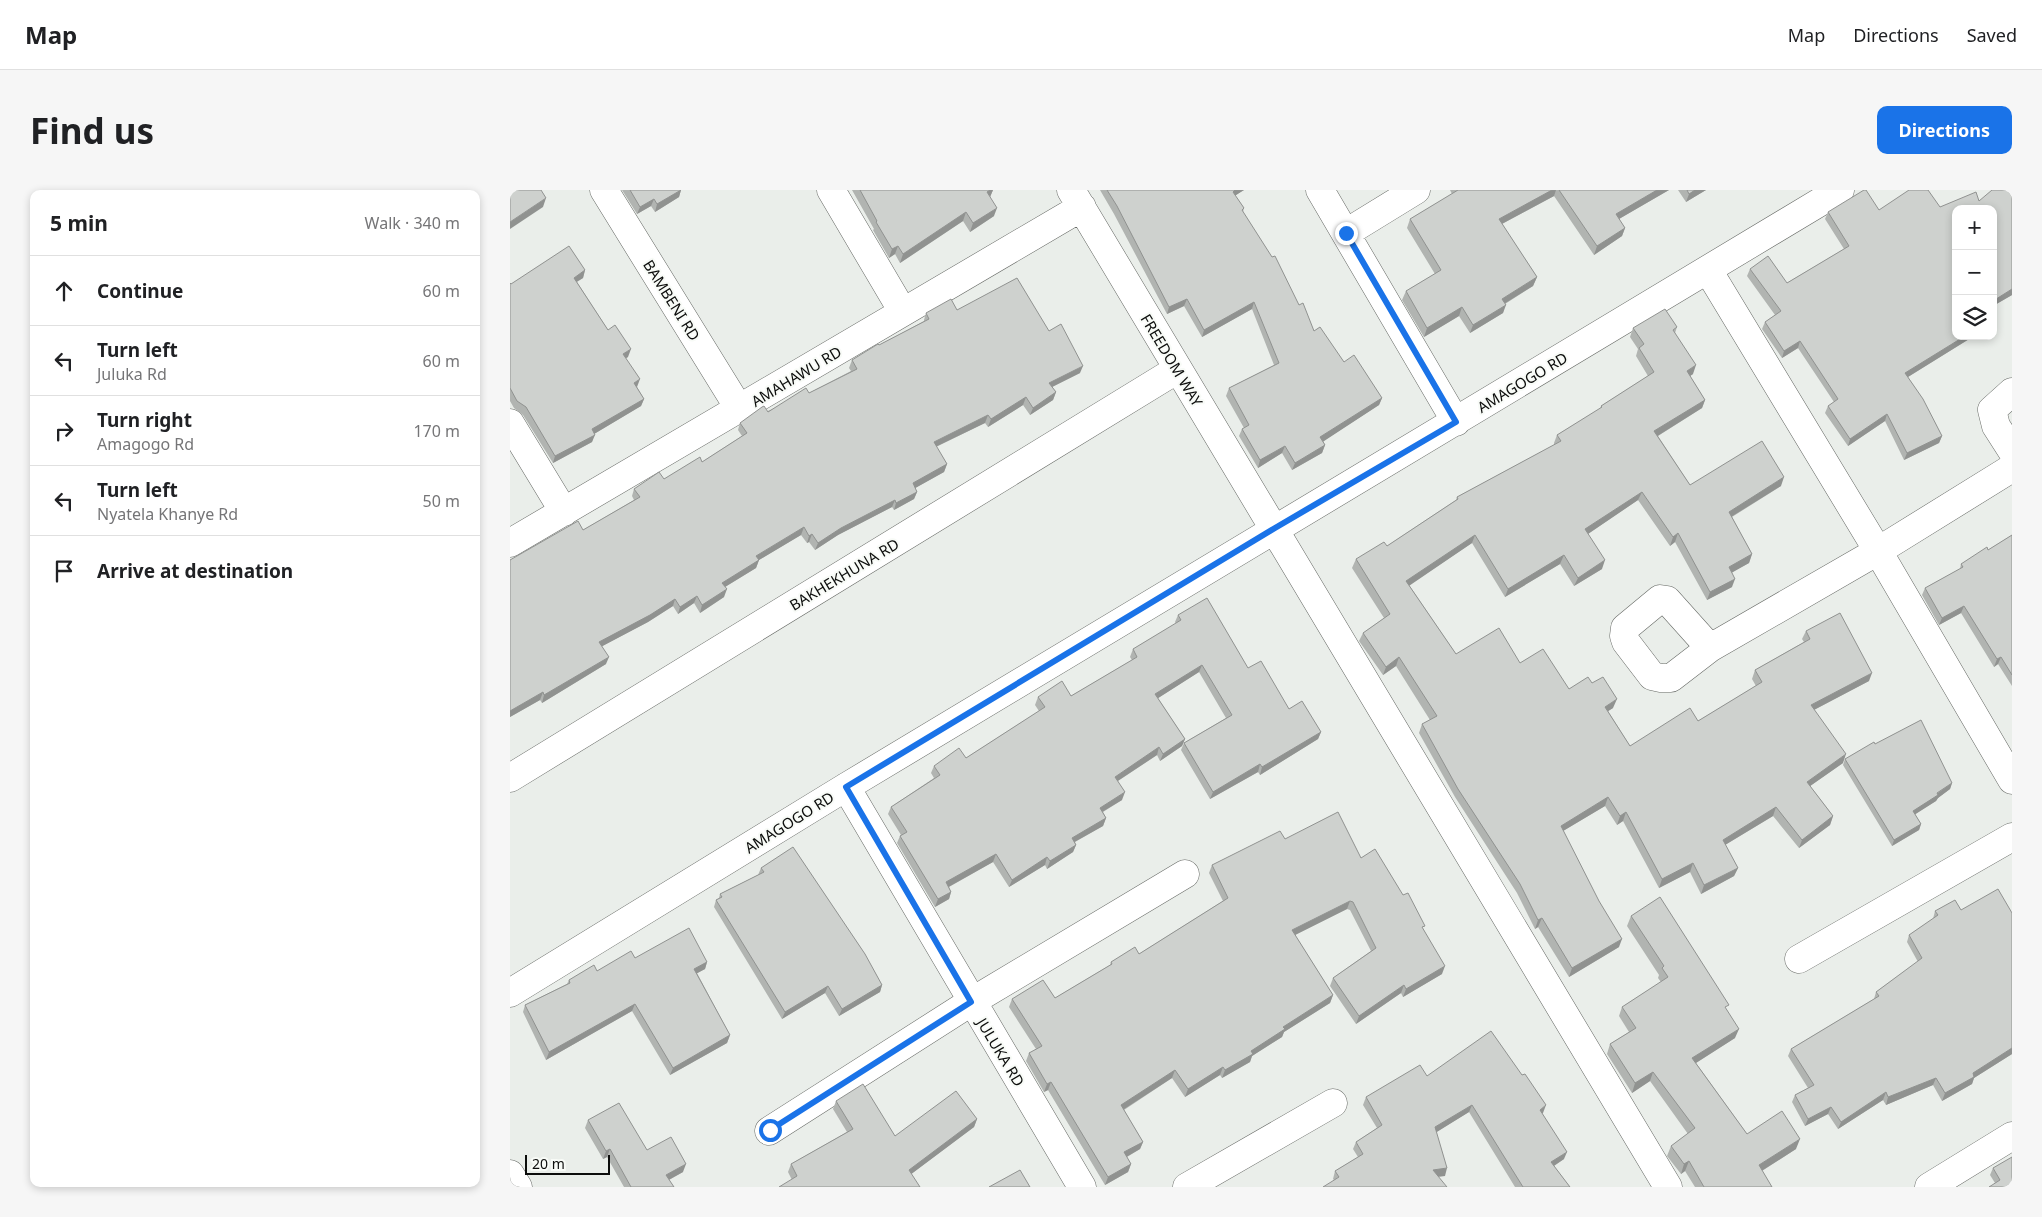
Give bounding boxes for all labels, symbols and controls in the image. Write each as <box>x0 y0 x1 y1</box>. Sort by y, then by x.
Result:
text: Map <box>25 18 77 51</box>
text: Map <box>1788 23 1825 47</box>
text: Directions <box>1853 23 1939 47</box>
text: Saved <box>1967 23 2017 47</box>
button: Directions <box>1877 106 2012 154</box>
text: Find us <box>30 107 154 154</box>
map controls <box>1952 205 1997 340</box>
button: + <box>1952 205 1997 250</box>
text: 5 min <box>50 209 108 237</box>
text: Walk · 340 m <box>365 212 460 234</box>
route end <box>1335 222 1358 245</box>
button: − <box>1952 250 1997 295</box>
street label: BAMBENI RD <box>639 256 705 344</box>
icon: ahead <box>50 277 78 305</box>
text: Continue <box>97 278 183 304</box>
text: 60 m <box>423 280 460 302</box>
button: layers <box>1952 295 1997 340</box>
street label: FREEDOM WAY <box>1137 310 1208 410</box>
text: Turn left <box>97 337 178 363</box>
street label: AMAHAWU RD <box>747 341 845 411</box>
icon: left <box>50 347 78 375</box>
street label: AMAGOGO RD <box>1473 347 1571 417</box>
text: 60 m <box>423 350 460 372</box>
text: Juluka Rd <box>97 363 167 385</box>
text: Turn right <box>97 407 192 433</box>
icon: right <box>50 417 78 445</box>
text: 170 m <box>413 420 460 442</box>
text: Amagogo Rd <box>97 433 194 455</box>
text: Turn left <box>97 477 178 503</box>
icon: left <box>50 487 78 515</box>
text: 50 m <box>423 490 460 512</box>
text: Nyatela Khanye Rd <box>97 503 238 525</box>
street label: BAKHEKHUNA RD <box>785 533 903 615</box>
icon: arrive <box>50 557 78 585</box>
text: Arrive at destination <box>97 558 293 584</box>
street label: AMAGOGO RD <box>740 786 838 857</box>
street label: JULUKA RD <box>972 1012 1029 1090</box>
route start <box>759 1119 782 1142</box>
scale bar <box>525 1152 610 1175</box>
text: 20 m <box>532 1154 565 1173</box>

